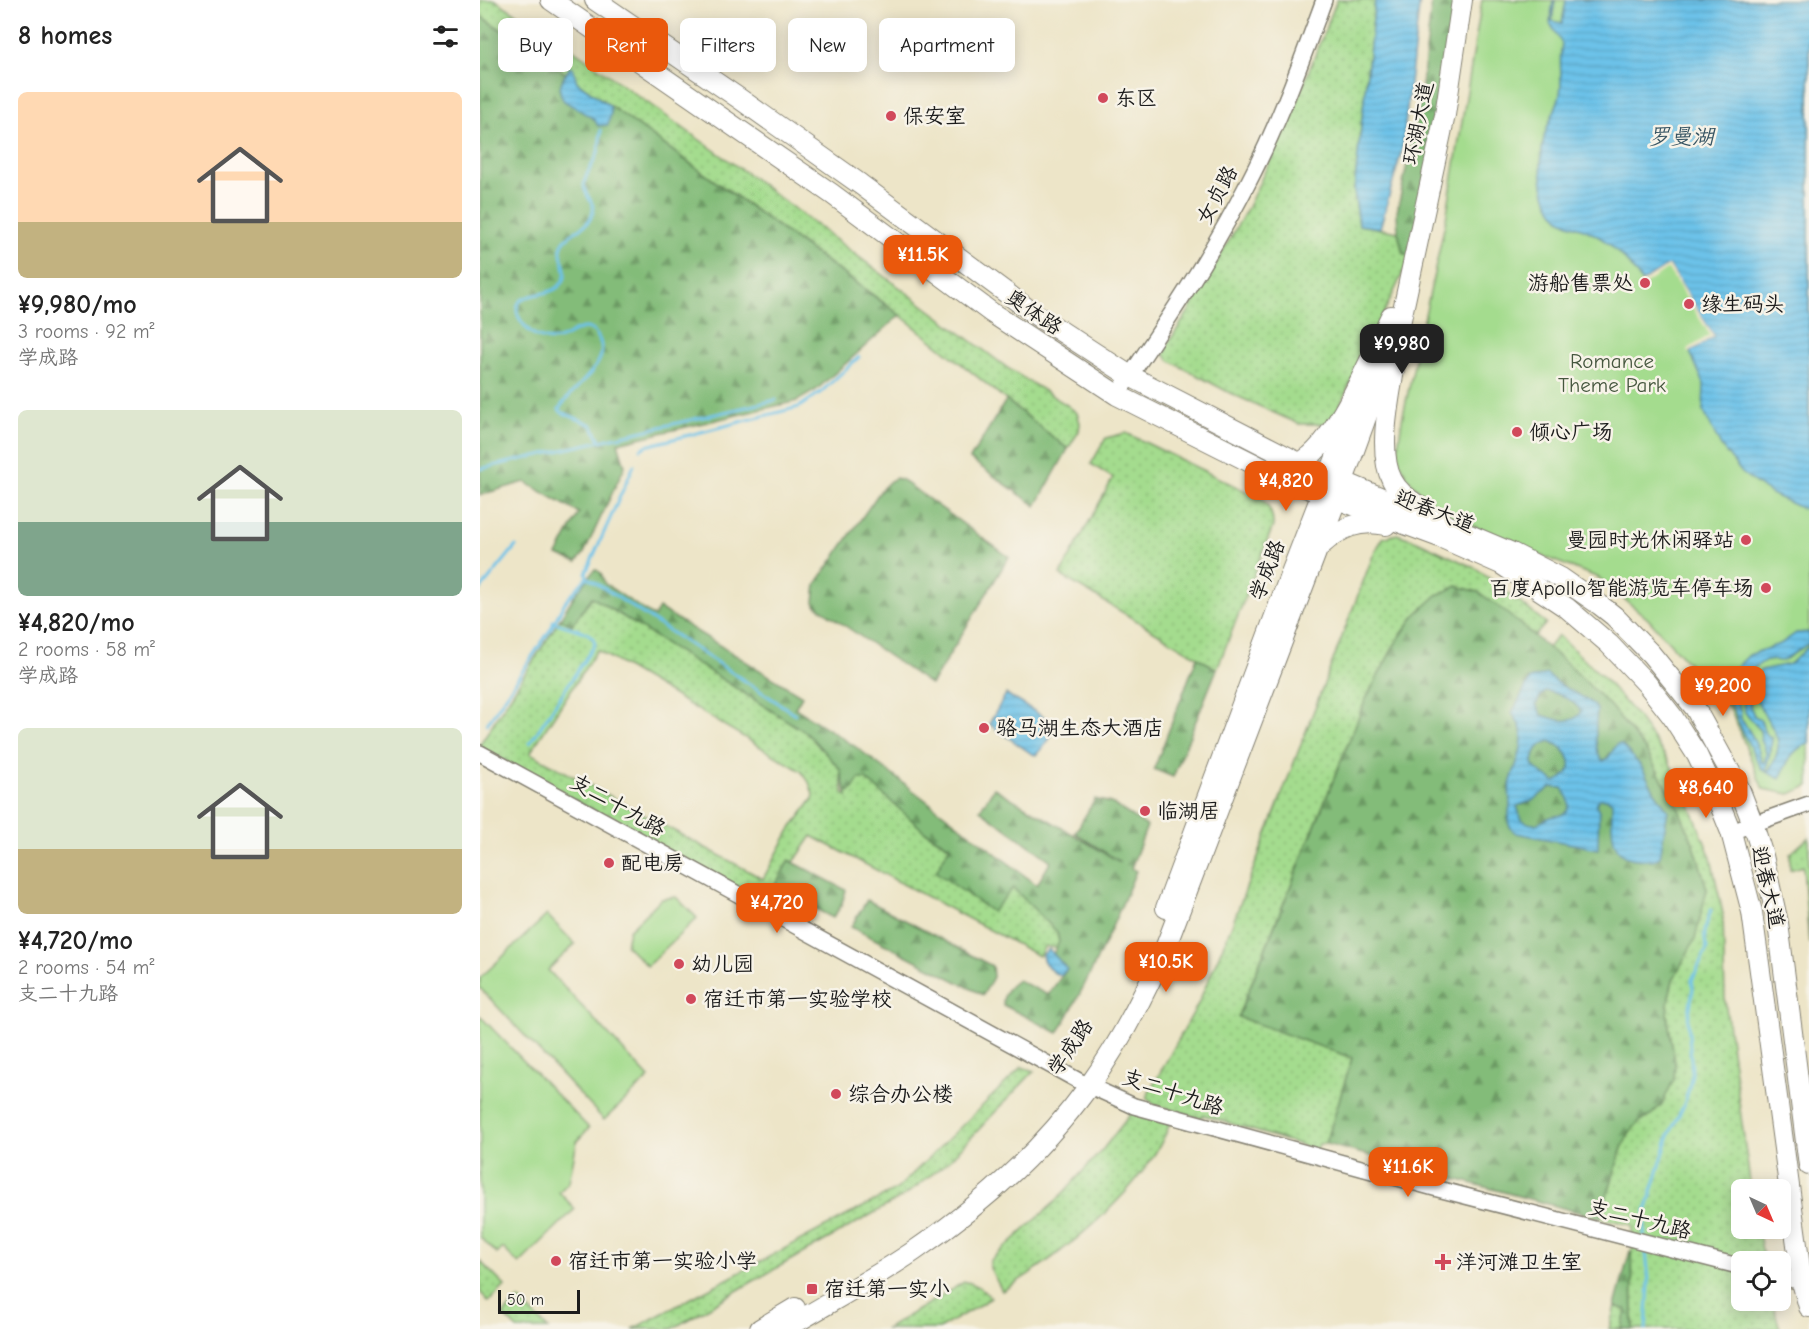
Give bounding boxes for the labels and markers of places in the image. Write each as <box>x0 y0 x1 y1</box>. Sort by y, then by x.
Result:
place label: 东区 <box>1115 86 1157 110</box>
marker: 东区 <box>1096 91 1110 105</box>
place label: 保安室 <box>903 104 966 128</box>
marker: 保安室 <box>884 109 898 123</box>
pin: ¥11.5K <box>874 235 972 286</box>
place label: 游船售票处 <box>1528 271 1633 295</box>
marker: 游船售票处 <box>1638 276 1652 290</box>
place label: 缘生码头 <box>1701 292 1785 316</box>
marker: 缘生码头 <box>1682 297 1696 311</box>
pin: ¥9,980 <box>1353 324 1451 375</box>
place label: 倾心广场 <box>1529 420 1613 444</box>
marker: 倾心广场 <box>1510 425 1524 439</box>
pin: ¥4,820 <box>1237 461 1335 512</box>
place label: 曼园时光休闲驿站 <box>1566 528 1734 552</box>
marker: 曼园时光休闲驿站 <box>1739 533 1753 547</box>
place label: 百度Apollo智能游览车停车场 <box>1489 576 1754 600</box>
marker: 百度Apollo智能游览车停车场 <box>1759 581 1773 595</box>
pin: ¥9,200 <box>1674 666 1772 717</box>
place label: 骆马湖生态大酒店 <box>996 716 1164 740</box>
marker: 骆马湖生态大酒店 <box>977 721 991 735</box>
pin: ¥8,640 <box>1657 768 1755 819</box>
place label: 临湖居 <box>1157 799 1220 823</box>
marker: 临湖居 <box>1138 804 1152 818</box>
place label: 配电房 <box>621 851 684 875</box>
marker: 配电房 <box>602 856 616 870</box>
pin: ¥4,720 <box>728 883 826 934</box>
pin: ¥10.5K <box>1117 942 1215 993</box>
place label: 幼儿园 <box>691 952 754 976</box>
marker: 幼儿园 <box>672 957 686 971</box>
place label: 宿迁市第一实验学校 <box>703 987 892 1011</box>
marker: 宿迁市第一实验学校 <box>684 992 698 1006</box>
place label: 综合办公楼 <box>848 1082 953 1106</box>
marker: 综合办公楼 <box>829 1087 843 1101</box>
pin: ¥11.6K <box>1359 1147 1457 1198</box>
place label: 宿迁市第一实验小学 <box>568 1249 757 1273</box>
place label: 洋河滩卫生室 <box>1456 1250 1582 1274</box>
marker: 洋河滩卫生室 <box>1434 1253 1452 1271</box>
marker: 宿迁市第一实验小学 <box>549 1254 563 1268</box>
place label: 宿迁第一实小 <box>824 1277 950 1301</box>
marker: 宿迁第一实小 <box>805 1282 819 1296</box>

